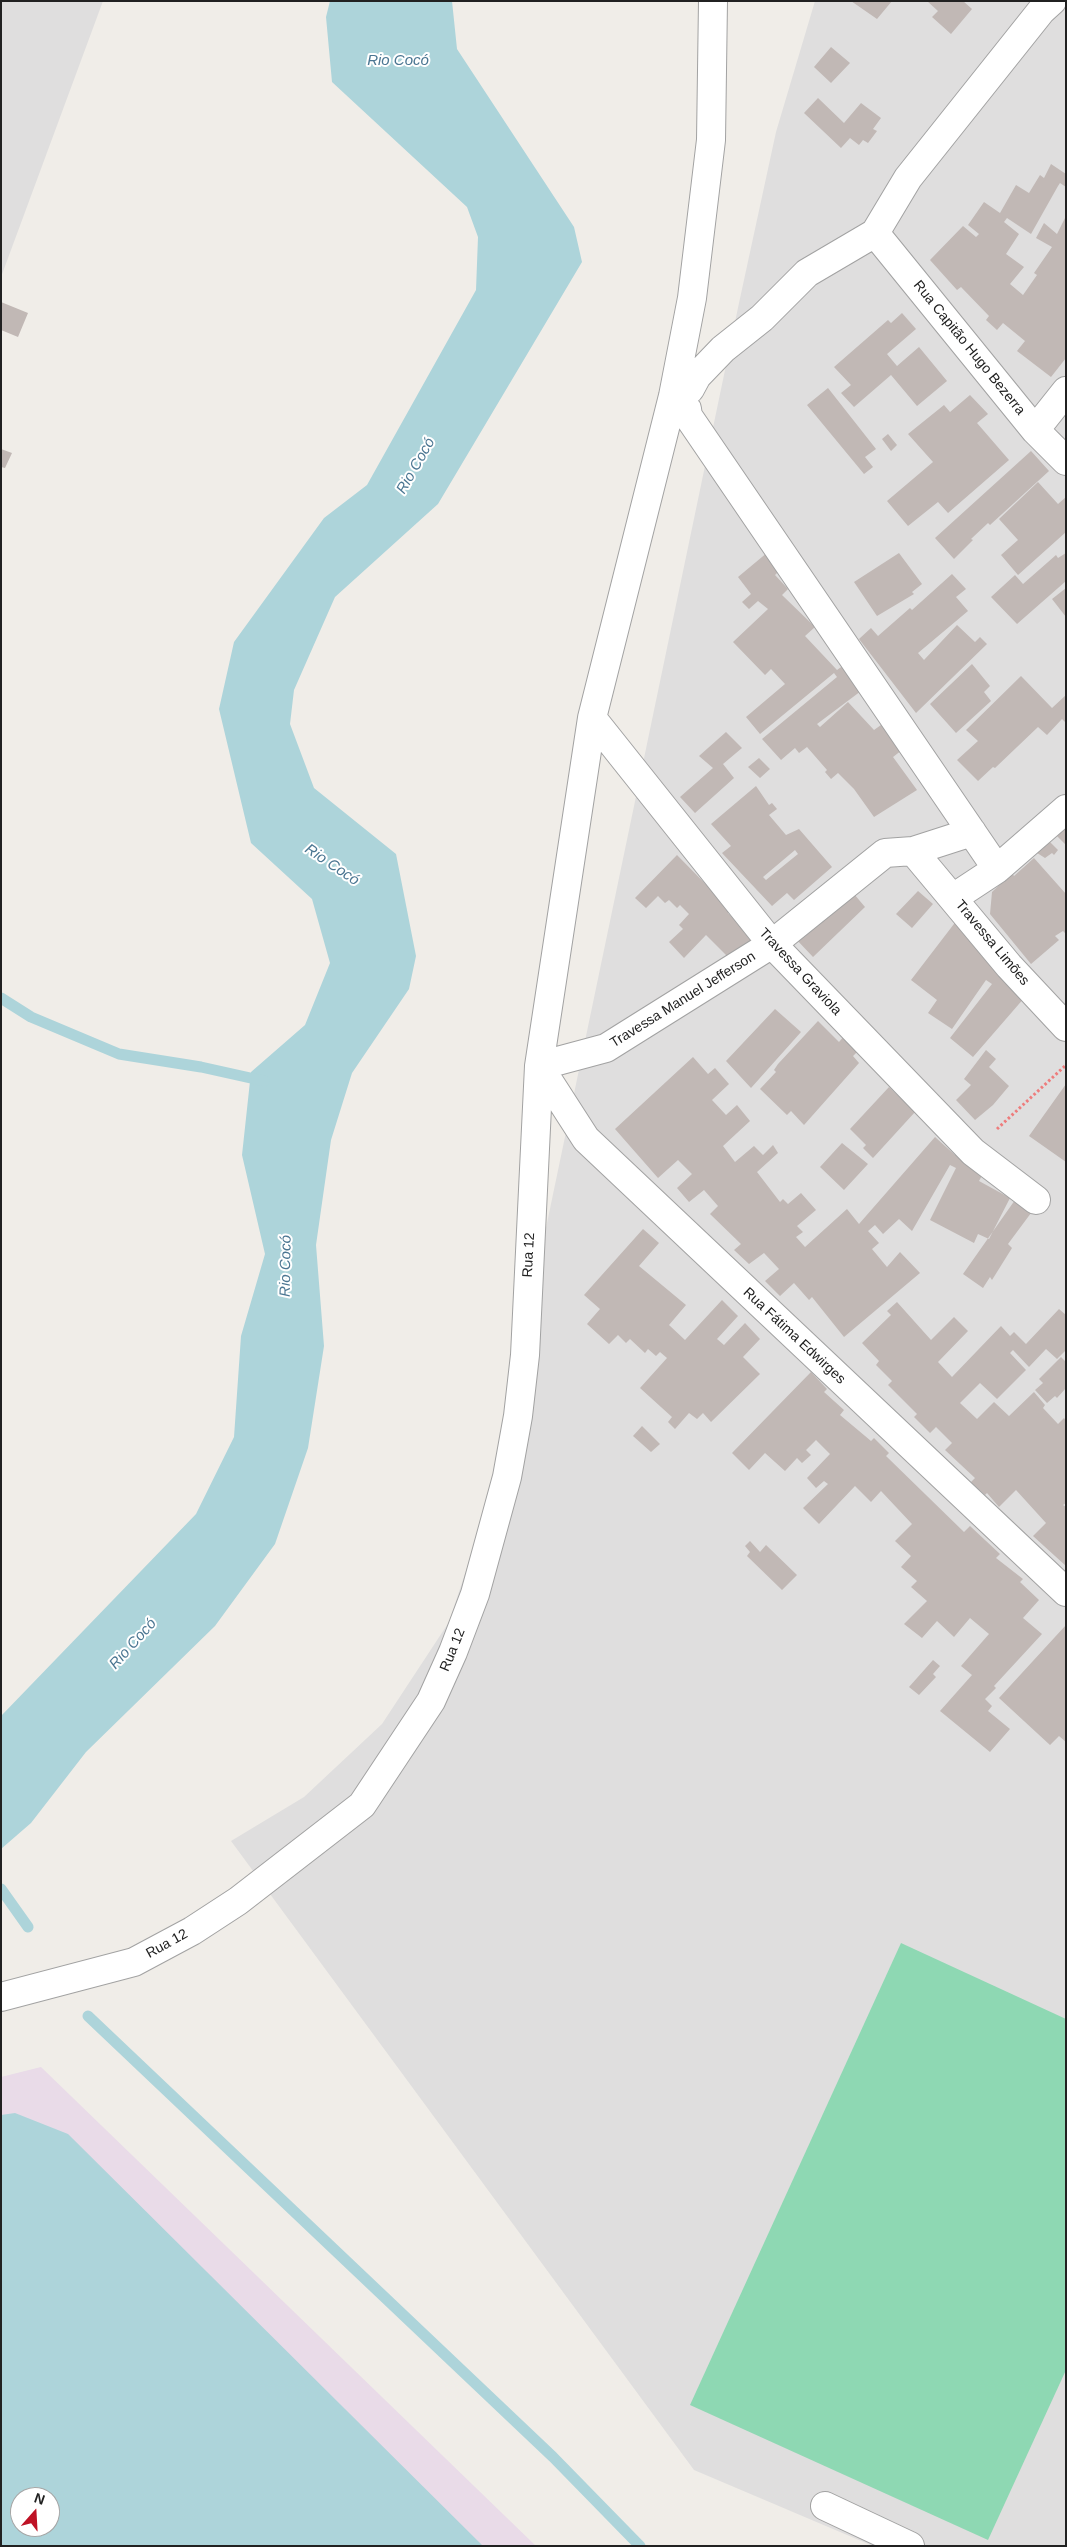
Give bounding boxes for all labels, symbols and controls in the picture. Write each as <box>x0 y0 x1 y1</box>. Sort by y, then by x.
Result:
water label: Rio Cocó <box>367 52 429 70</box>
street label: Rua Capitão Hugo Bezerra <box>910 277 1028 419</box>
water label: Rio Cocó <box>393 435 439 497</box>
water label: Rio Cocó <box>301 840 363 890</box>
street label: Travessa Limões <box>951 897 1033 989</box>
street label: Travessa Graviola <box>755 925 845 1019</box>
street label: Travessa Manuel Jefferson <box>607 948 759 1052</box>
street label: Rua 12 <box>519 1232 539 1278</box>
water label: Rio Cocó <box>276 1235 296 1297</box>
street label: Rua Fátima Edwirges <box>739 1284 849 1388</box>
water label: Rio Cocó <box>106 1615 160 1673</box>
street label: Rua 12 <box>437 1626 469 1674</box>
street label: Rua 12 <box>143 1926 191 1962</box>
north arrow <box>10 2487 60 2537</box>
text: N <box>32 2490 47 2508</box>

